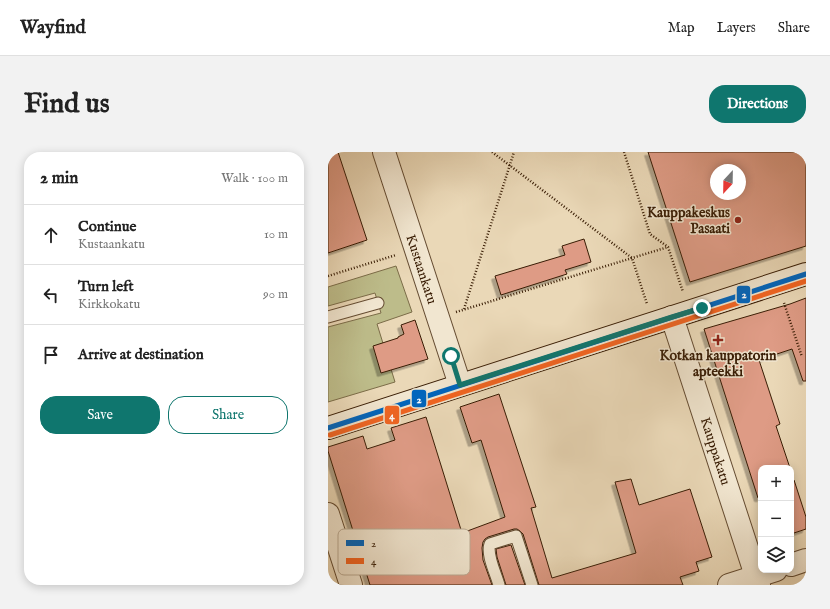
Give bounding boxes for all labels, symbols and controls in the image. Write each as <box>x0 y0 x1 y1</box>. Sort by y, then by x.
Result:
text: Wayfind <box>20 16 86 40</box>
text: Map <box>668 19 695 37</box>
text: Layers <box>717 19 756 37</box>
text: Share <box>778 19 810 37</box>
button: Directions <box>709 85 806 123</box>
text: Find us <box>24 87 110 122</box>
north arrow <box>710 164 746 200</box>
text: 2 min <box>40 168 78 189</box>
text: Walk · 100 m <box>221 170 288 187</box>
place label: Kauppakeskus Pasaati <box>647 204 730 238</box>
marker: Kauppakeskus Pasaati <box>733 215 743 225</box>
text: Continue <box>78 217 136 236</box>
icon: ahead <box>40 224 62 246</box>
text: 10 m <box>264 226 288 243</box>
street label: Kustaankatu <box>401 232 441 306</box>
text: Kustaankatu <box>78 236 145 253</box>
text: Turn left <box>78 277 134 296</box>
icon: left <box>40 284 62 306</box>
line badge: 2 <box>736 285 751 304</box>
text: 90 m <box>263 286 288 303</box>
text: 2 <box>741 288 747 302</box>
text: Kirkkokatu <box>78 296 140 313</box>
route end <box>693 299 711 317</box>
marker: Kotkan kauppatorin apteekki <box>713 335 723 345</box>
icon: arrive <box>40 344 62 366</box>
text: Arrive at destination <box>78 345 204 364</box>
route start <box>442 347 460 365</box>
place label: Kotkan kauppatorin apteekki <box>659 347 777 381</box>
line badge: 2 <box>411 389 427 408</box>
text: 2 <box>416 393 422 407</box>
button: Save <box>40 396 160 434</box>
button: Share <box>168 396 288 434</box>
line badge: 4 <box>384 405 400 425</box>
text: 4 <box>388 409 395 423</box>
street label: Kauppakatu <box>696 415 734 488</box>
map controls <box>758 465 794 573</box>
button: + <box>758 465 794 501</box>
button: − <box>758 501 794 537</box>
legend <box>338 529 470 575</box>
text: 2 <box>371 537 376 551</box>
button: layers <box>758 537 794 573</box>
text: 4 <box>371 555 377 569</box>

